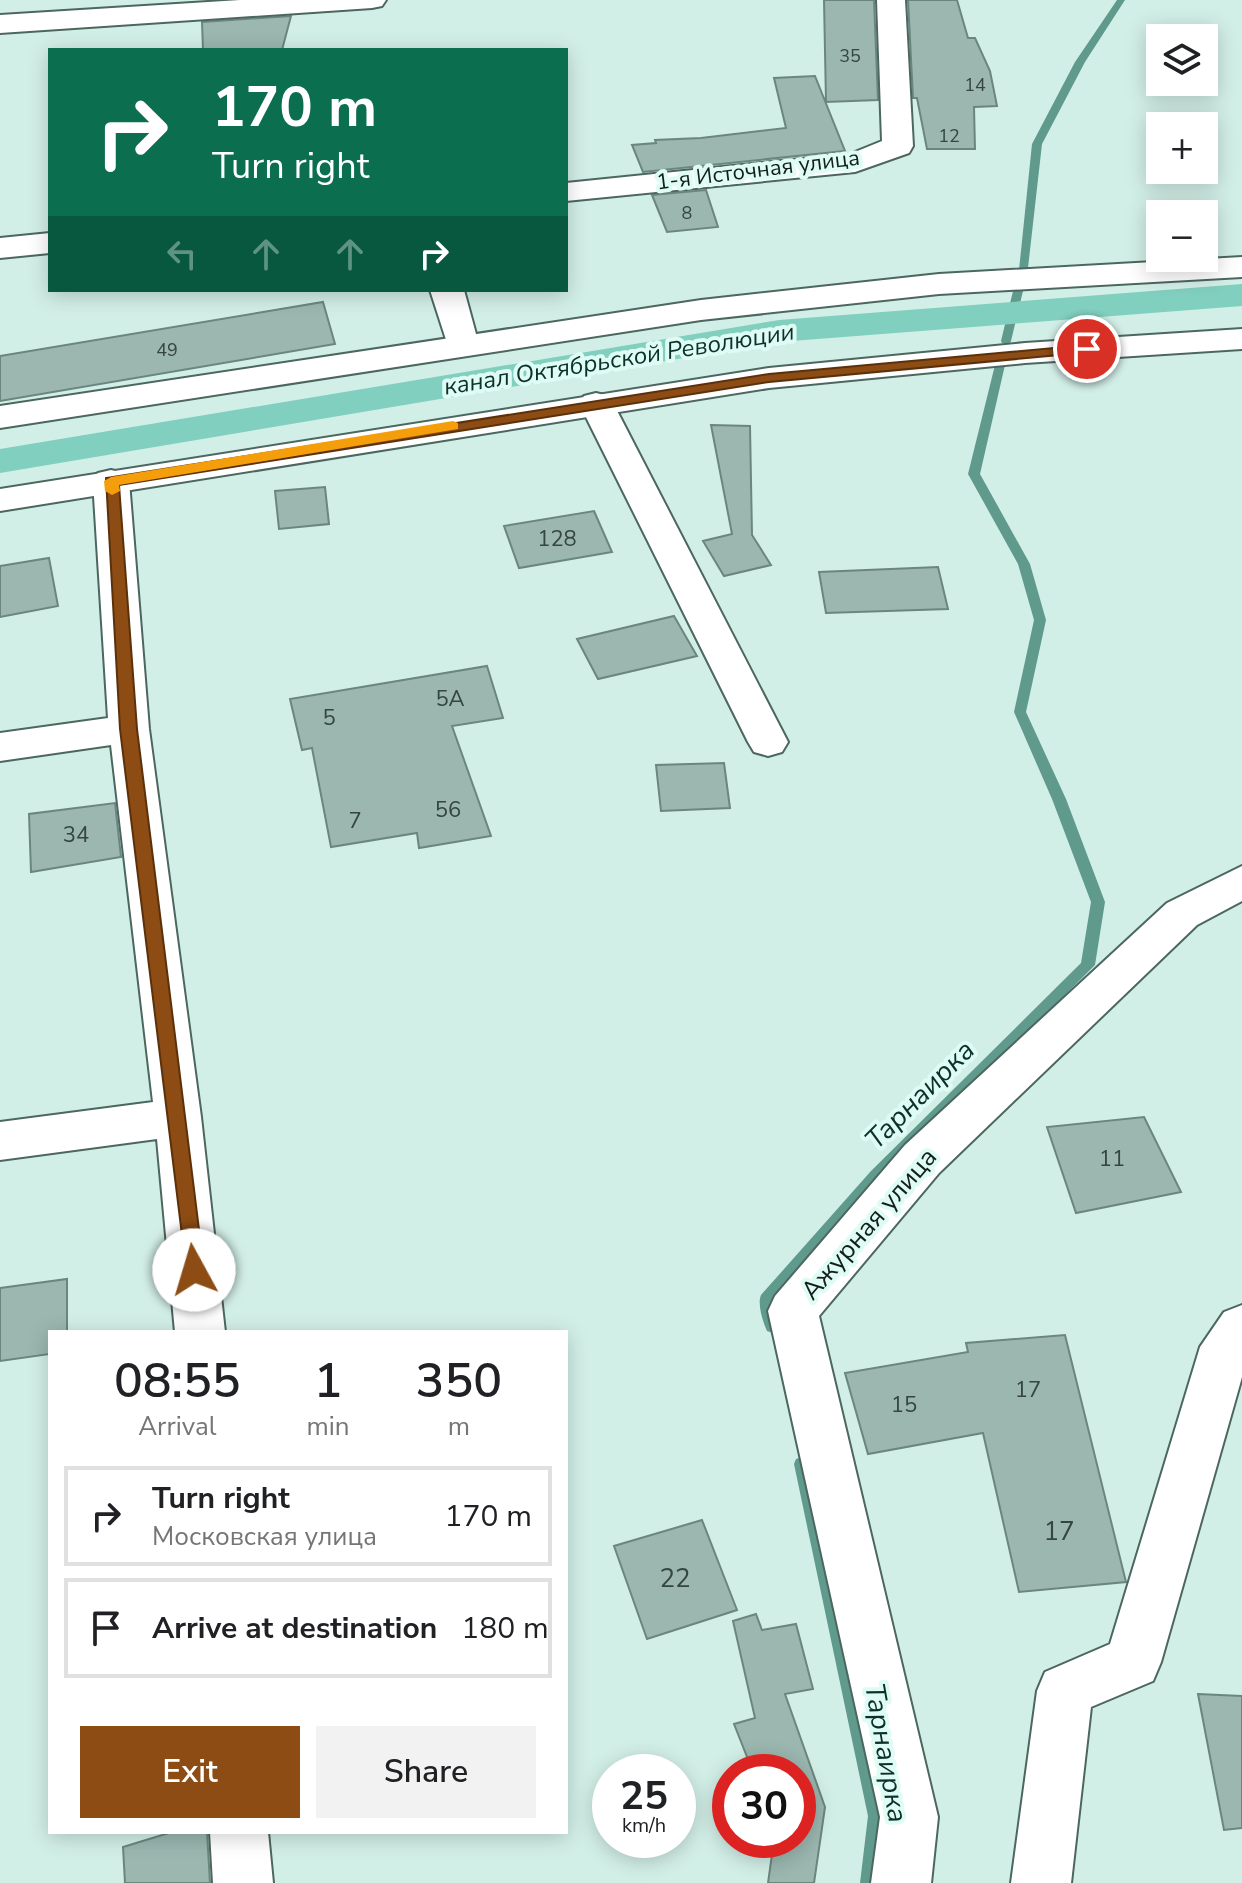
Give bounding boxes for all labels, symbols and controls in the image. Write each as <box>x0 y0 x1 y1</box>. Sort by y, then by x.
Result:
map controls <box>1146 24 1218 272</box>
button: layers <box>1146 24 1218 96</box>
house number: 35 <box>839 44 861 68</box>
text: 170 m <box>212 69 377 146</box>
house number: 14 <box>964 73 986 97</box>
icon: right <box>80 80 184 184</box>
button: + <box>1146 112 1218 184</box>
house number: 12 <box>938 124 960 148</box>
text: Turn right <box>212 142 369 191</box>
street label: 1-я Источная улица <box>655 143 861 197</box>
button: − <box>1146 200 1218 272</box>
house number: 8 <box>682 201 692 225</box>
icon: left <box>160 232 204 276</box>
icon: ahead <box>244 232 288 276</box>
icon: ahead <box>328 232 372 276</box>
icon: right <box>412 232 456 276</box>
water label: канал Октябрьской Революции <box>441 315 797 403</box>
pin <box>1053 315 1121 383</box>
icon: arrive <box>1065 327 1109 371</box>
house number: 49 <box>156 338 178 362</box>
house number: 128 <box>537 524 577 554</box>
house number: 5А <box>435 684 465 714</box>
house number: 5 <box>322 703 336 733</box>
house number: 56 <box>435 795 461 825</box>
house number: 7 <box>348 806 362 836</box>
house number: 34 <box>63 820 89 850</box>
water label: Тарнаирка <box>857 1032 983 1158</box>
street label: Ажурная улица <box>793 1140 945 1308</box>
house number: 11 <box>1099 1144 1125 1174</box>
position arrow <box>152 1228 236 1312</box>
text: 08:55 <box>114 1348 241 1414</box>
text: 1 <box>314 1348 342 1414</box>
text: 350 <box>416 1348 502 1414</box>
house number: 17 <box>1015 1375 1041 1405</box>
house number: 15 <box>891 1390 917 1420</box>
text: Arrival <box>138 1409 216 1444</box>
text: min <box>307 1409 350 1444</box>
text: m <box>448 1409 470 1444</box>
text: Turn right <box>152 1478 290 1519</box>
icon: right <box>84 1494 128 1538</box>
text: 170 m <box>445 1496 532 1537</box>
house number: 17 <box>1043 1514 1075 1549</box>
text: Московская улица <box>152 1519 377 1554</box>
house number: 22 <box>659 1561 691 1596</box>
icon: arrive <box>84 1606 128 1650</box>
text: Arrive at destination <box>152 1608 437 1649</box>
text: 180 m <box>461 1608 549 1649</box>
water label: Тарнаирка <box>855 1680 917 1826</box>
button: Exit <box>80 1726 300 1818</box>
button: Share <box>316 1726 536 1818</box>
speed limit sign: 30 <box>712 1754 816 1858</box>
text: 25 <box>620 1769 668 1823</box>
text: km/h <box>622 1812 666 1839</box>

